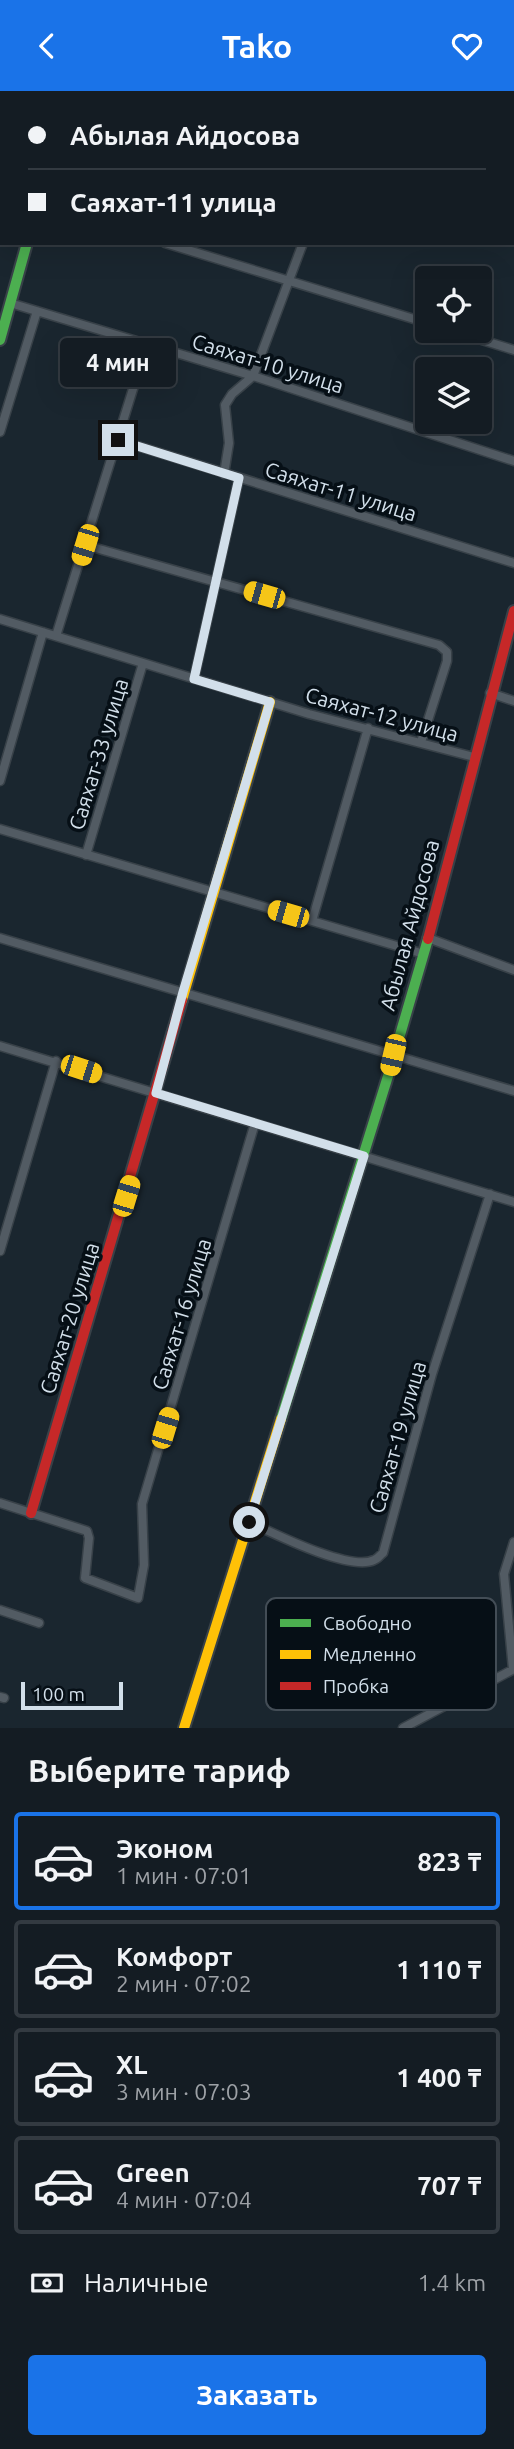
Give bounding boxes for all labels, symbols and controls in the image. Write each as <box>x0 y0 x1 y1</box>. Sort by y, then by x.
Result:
icon: back <box>28 27 66 65</box>
icon: heart <box>448 27 486 65</box>
text: Tako <box>222 28 292 64</box>
text: Абылая Айдосова <box>70 121 300 150</box>
text: Саяхат-11 улица <box>70 188 277 217</box>
map controls <box>415 266 492 434</box>
button: locate <box>415 266 492 343</box>
street label: Саяхат-10 улица <box>189 329 347 397</box>
callout: 4 мин <box>60 338 176 387</box>
text: 4 мин <box>86 350 150 375</box>
button: layers <box>415 357 492 434</box>
route end <box>102 424 134 456</box>
street label: Саяхат-11 улица <box>262 457 420 525</box>
car <box>69 522 102 568</box>
car <box>241 579 288 611</box>
street label: Саяхат-33 улица <box>64 675 132 833</box>
street label: Саяхат-12 улица <box>303 682 461 746</box>
street label: Абылая Айдосова <box>375 837 443 1013</box>
car <box>265 898 312 930</box>
car <box>379 1032 408 1078</box>
car <box>58 1053 105 1085</box>
car <box>110 1173 143 1219</box>
street label: Саяхат-16 улица <box>147 1235 215 1393</box>
street label: Саяхат-20 улица <box>35 1239 103 1397</box>
street label: Саяхат-19 улица <box>364 1358 430 1516</box>
car <box>149 1405 182 1451</box>
route start <box>233 1506 265 1538</box>
legend <box>266 1598 496 1710</box>
text: Свободно <box>323 1612 412 1634</box>
text: Медленно <box>323 1643 416 1665</box>
text: Пробка <box>323 1675 389 1697</box>
scale bar <box>21 1679 122 1711</box>
text: 100 m <box>32 1683 85 1705</box>
text: Выберите тариф <box>28 1752 291 1788</box>
icon: car <box>32 1830 95 1893</box>
text: Эконом <box>116 1834 213 1863</box>
text: 823 ₸ <box>417 1847 482 1876</box>
text: 1 мин · 07:01 <box>116 1863 252 1888</box>
icon: car <box>32 1938 95 2001</box>
text: Комфорт <box>116 1942 232 1971</box>
text: 1 110 ₸ <box>396 1955 482 1984</box>
text: 2 мин · 07:02 <box>116 1971 252 1996</box>
icon: car <box>32 2046 95 2109</box>
text: XL <box>116 2050 147 2079</box>
text: 1 400 ₸ <box>396 2063 482 2092</box>
text: 3 мин · 07:03 <box>116 2079 252 2104</box>
icon: car <box>32 2154 95 2217</box>
text: Green <box>116 2158 190 2187</box>
text: 707 ₸ <box>417 2171 482 2200</box>
text: 4 мин · 07:04 <box>116 2187 252 2212</box>
icon: cash <box>28 2264 66 2302</box>
text: Наличные <box>84 2268 209 2297</box>
text: 1.4 km <box>418 2270 486 2295</box>
button: Заказать <box>28 2355 486 2435</box>

